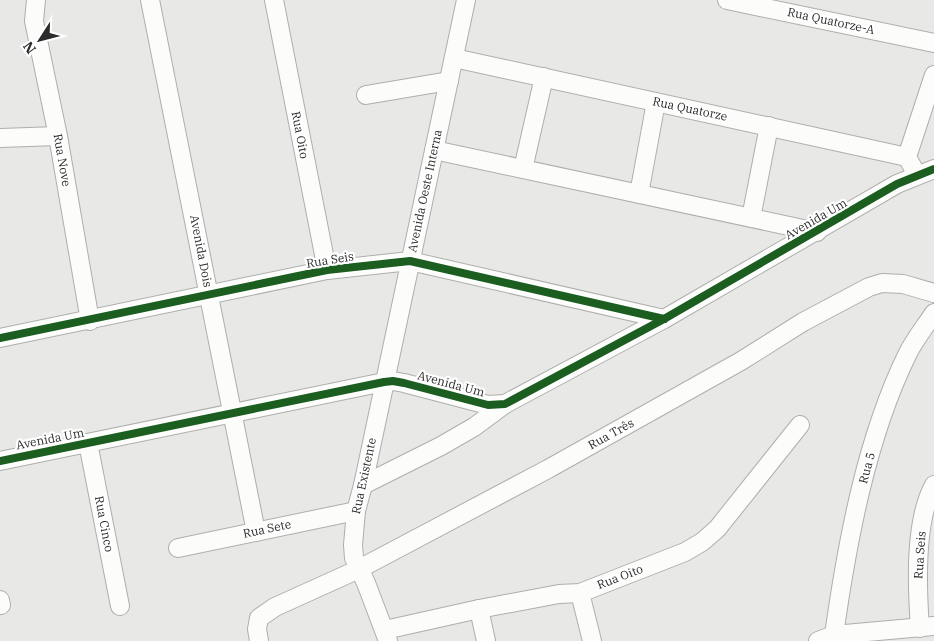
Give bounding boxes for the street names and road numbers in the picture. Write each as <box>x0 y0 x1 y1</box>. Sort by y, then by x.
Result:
street label: Rua Quatorze-A <box>786 4 877 37</box>
street label: Rua Quatorze <box>651 93 729 124</box>
street label: Rua Oito <box>289 110 312 160</box>
street label: Avenida Oeste Interna <box>404 128 445 254</box>
street label: Rua Nove <box>50 132 75 188</box>
street label: Avenida Um <box>782 195 850 242</box>
street label: Avenida Dois <box>187 213 216 289</box>
street label: Rua Seis <box>305 248 355 271</box>
street label: Avenida Um <box>416 367 487 400</box>
street label: Rua Três <box>585 415 636 452</box>
street label: Avenida Um <box>15 424 86 452</box>
street label: Rua Existente <box>348 436 379 515</box>
street label: Rua 5 <box>855 450 878 485</box>
street label: Rua Cinco <box>92 495 117 553</box>
street label: Rua Sete <box>241 516 292 541</box>
street label: Rua Seis <box>910 530 929 579</box>
street label: Rua Oito <box>595 561 645 592</box>

